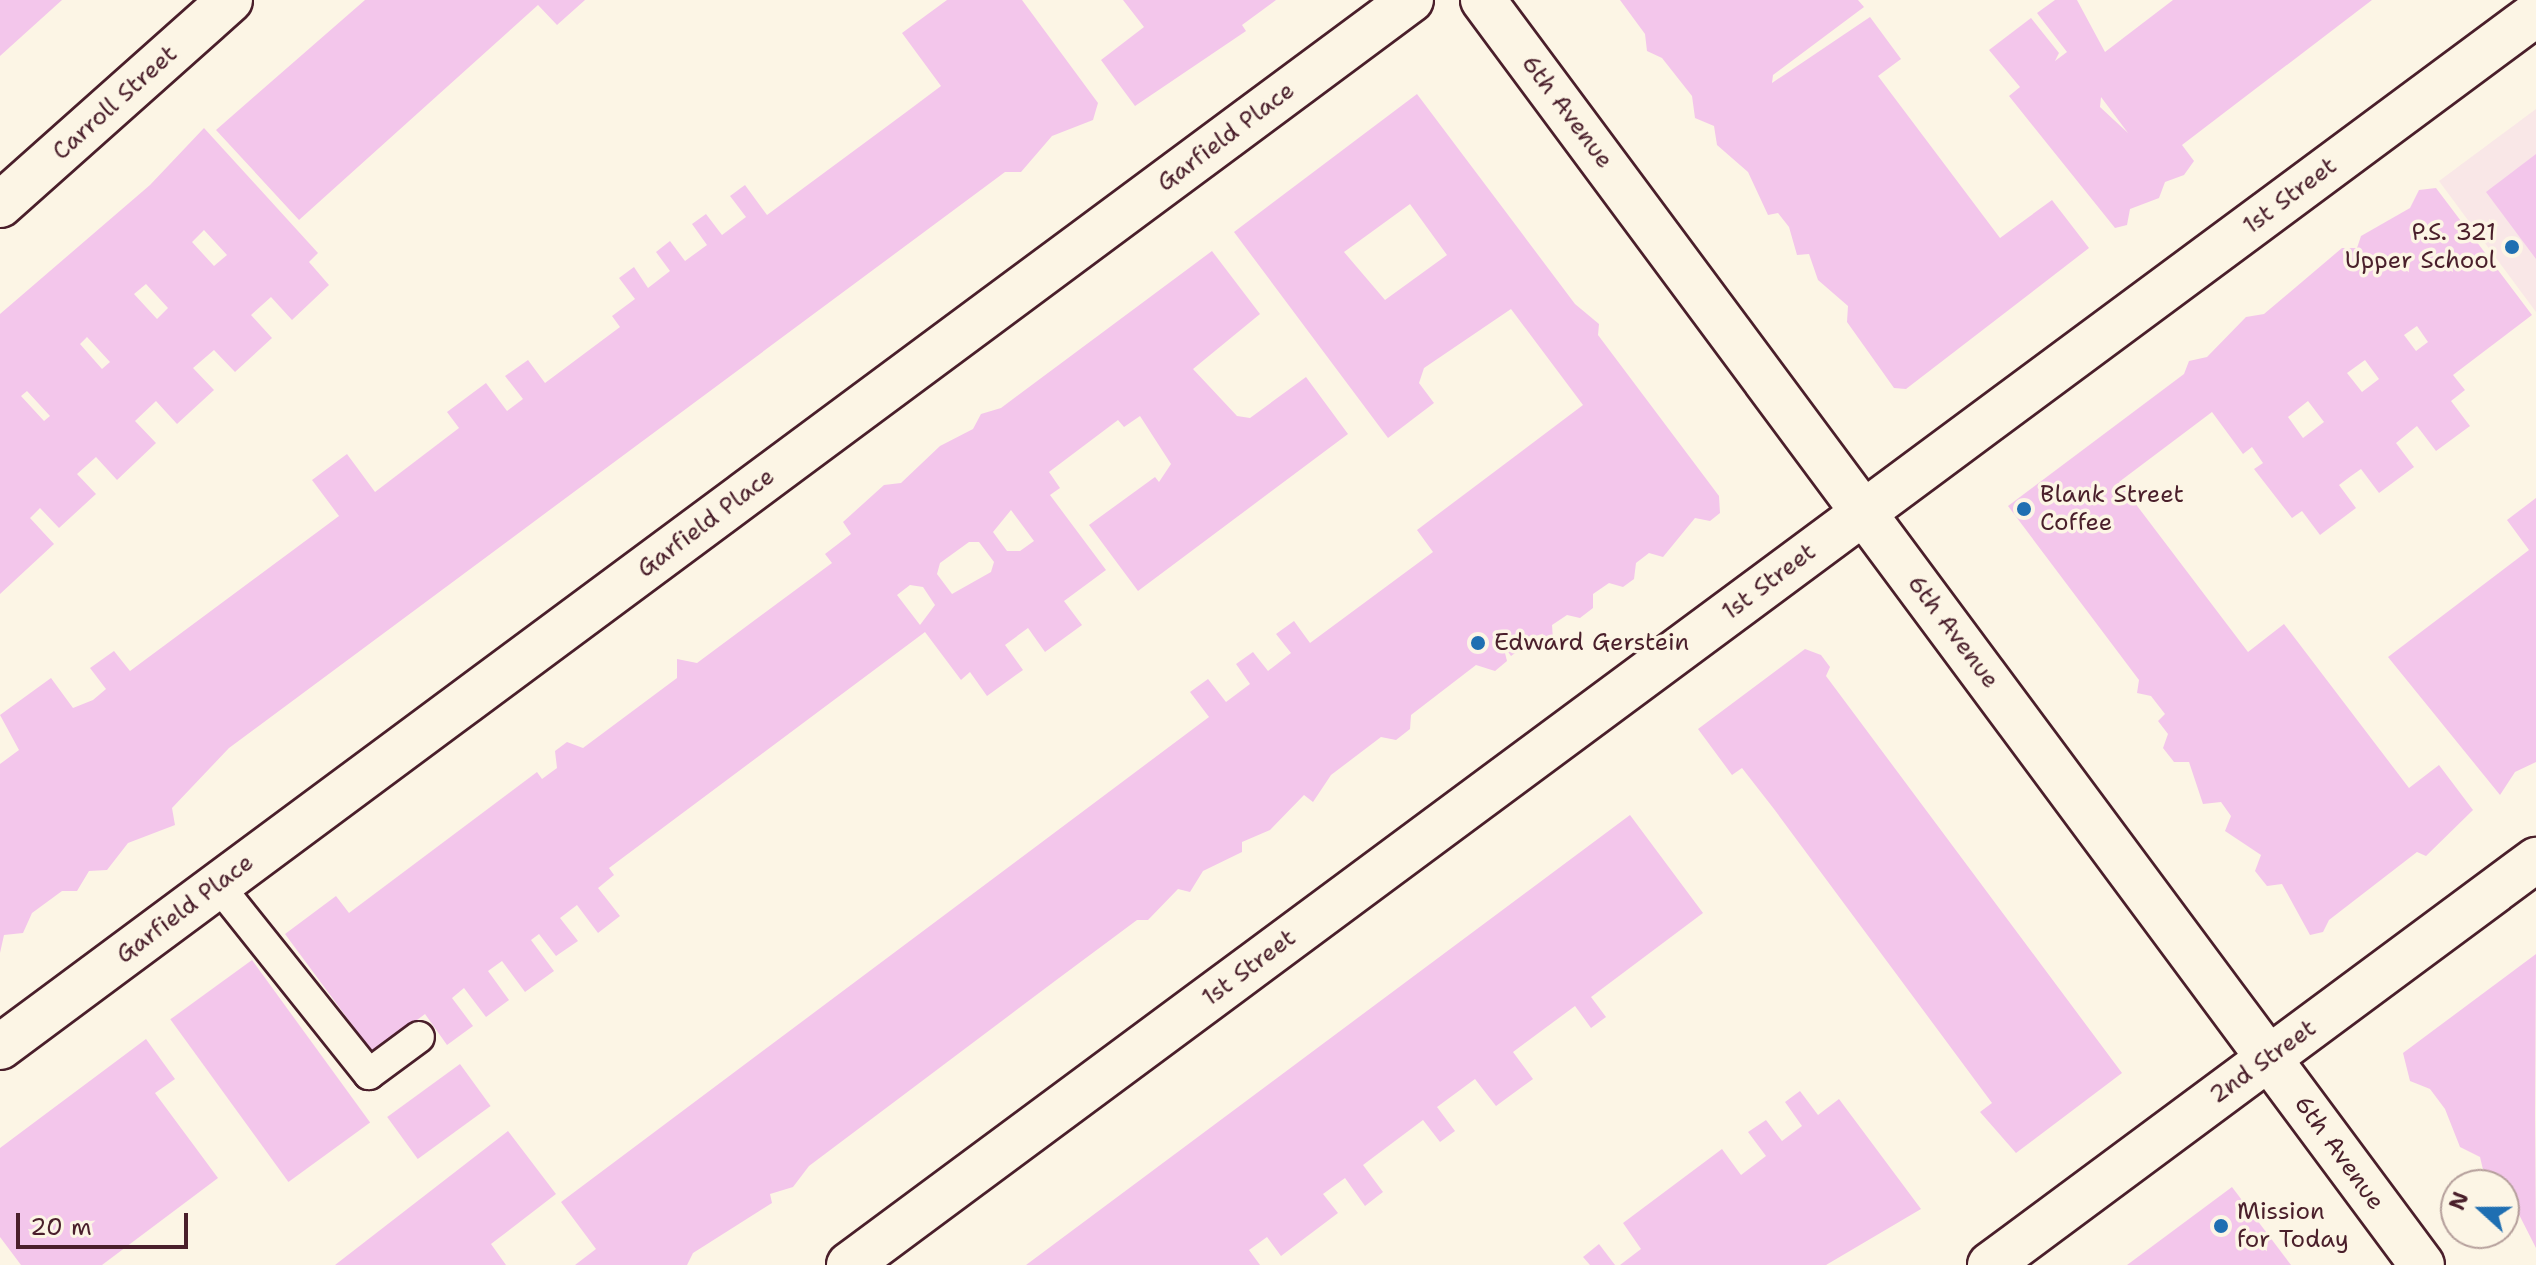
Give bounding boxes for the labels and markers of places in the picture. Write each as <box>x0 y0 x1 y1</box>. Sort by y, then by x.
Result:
place label: P.S. 321 Upper School <box>2345 219 2496 275</box>
marker: P.S. 321 Upper School <box>2503 238 2521 256</box>
place label: Blank Street Coffee <box>2040 481 2184 537</box>
marker: Blank Street Coffee <box>2015 500 2033 518</box>
place label: Edward Gerstein <box>1494 629 1689 657</box>
marker: Edward Gerstein <box>1469 634 1487 652</box>
place label: Mission for Today <box>2237 1198 2349 1254</box>
marker: Mission for Today <box>2212 1217 2230 1235</box>

